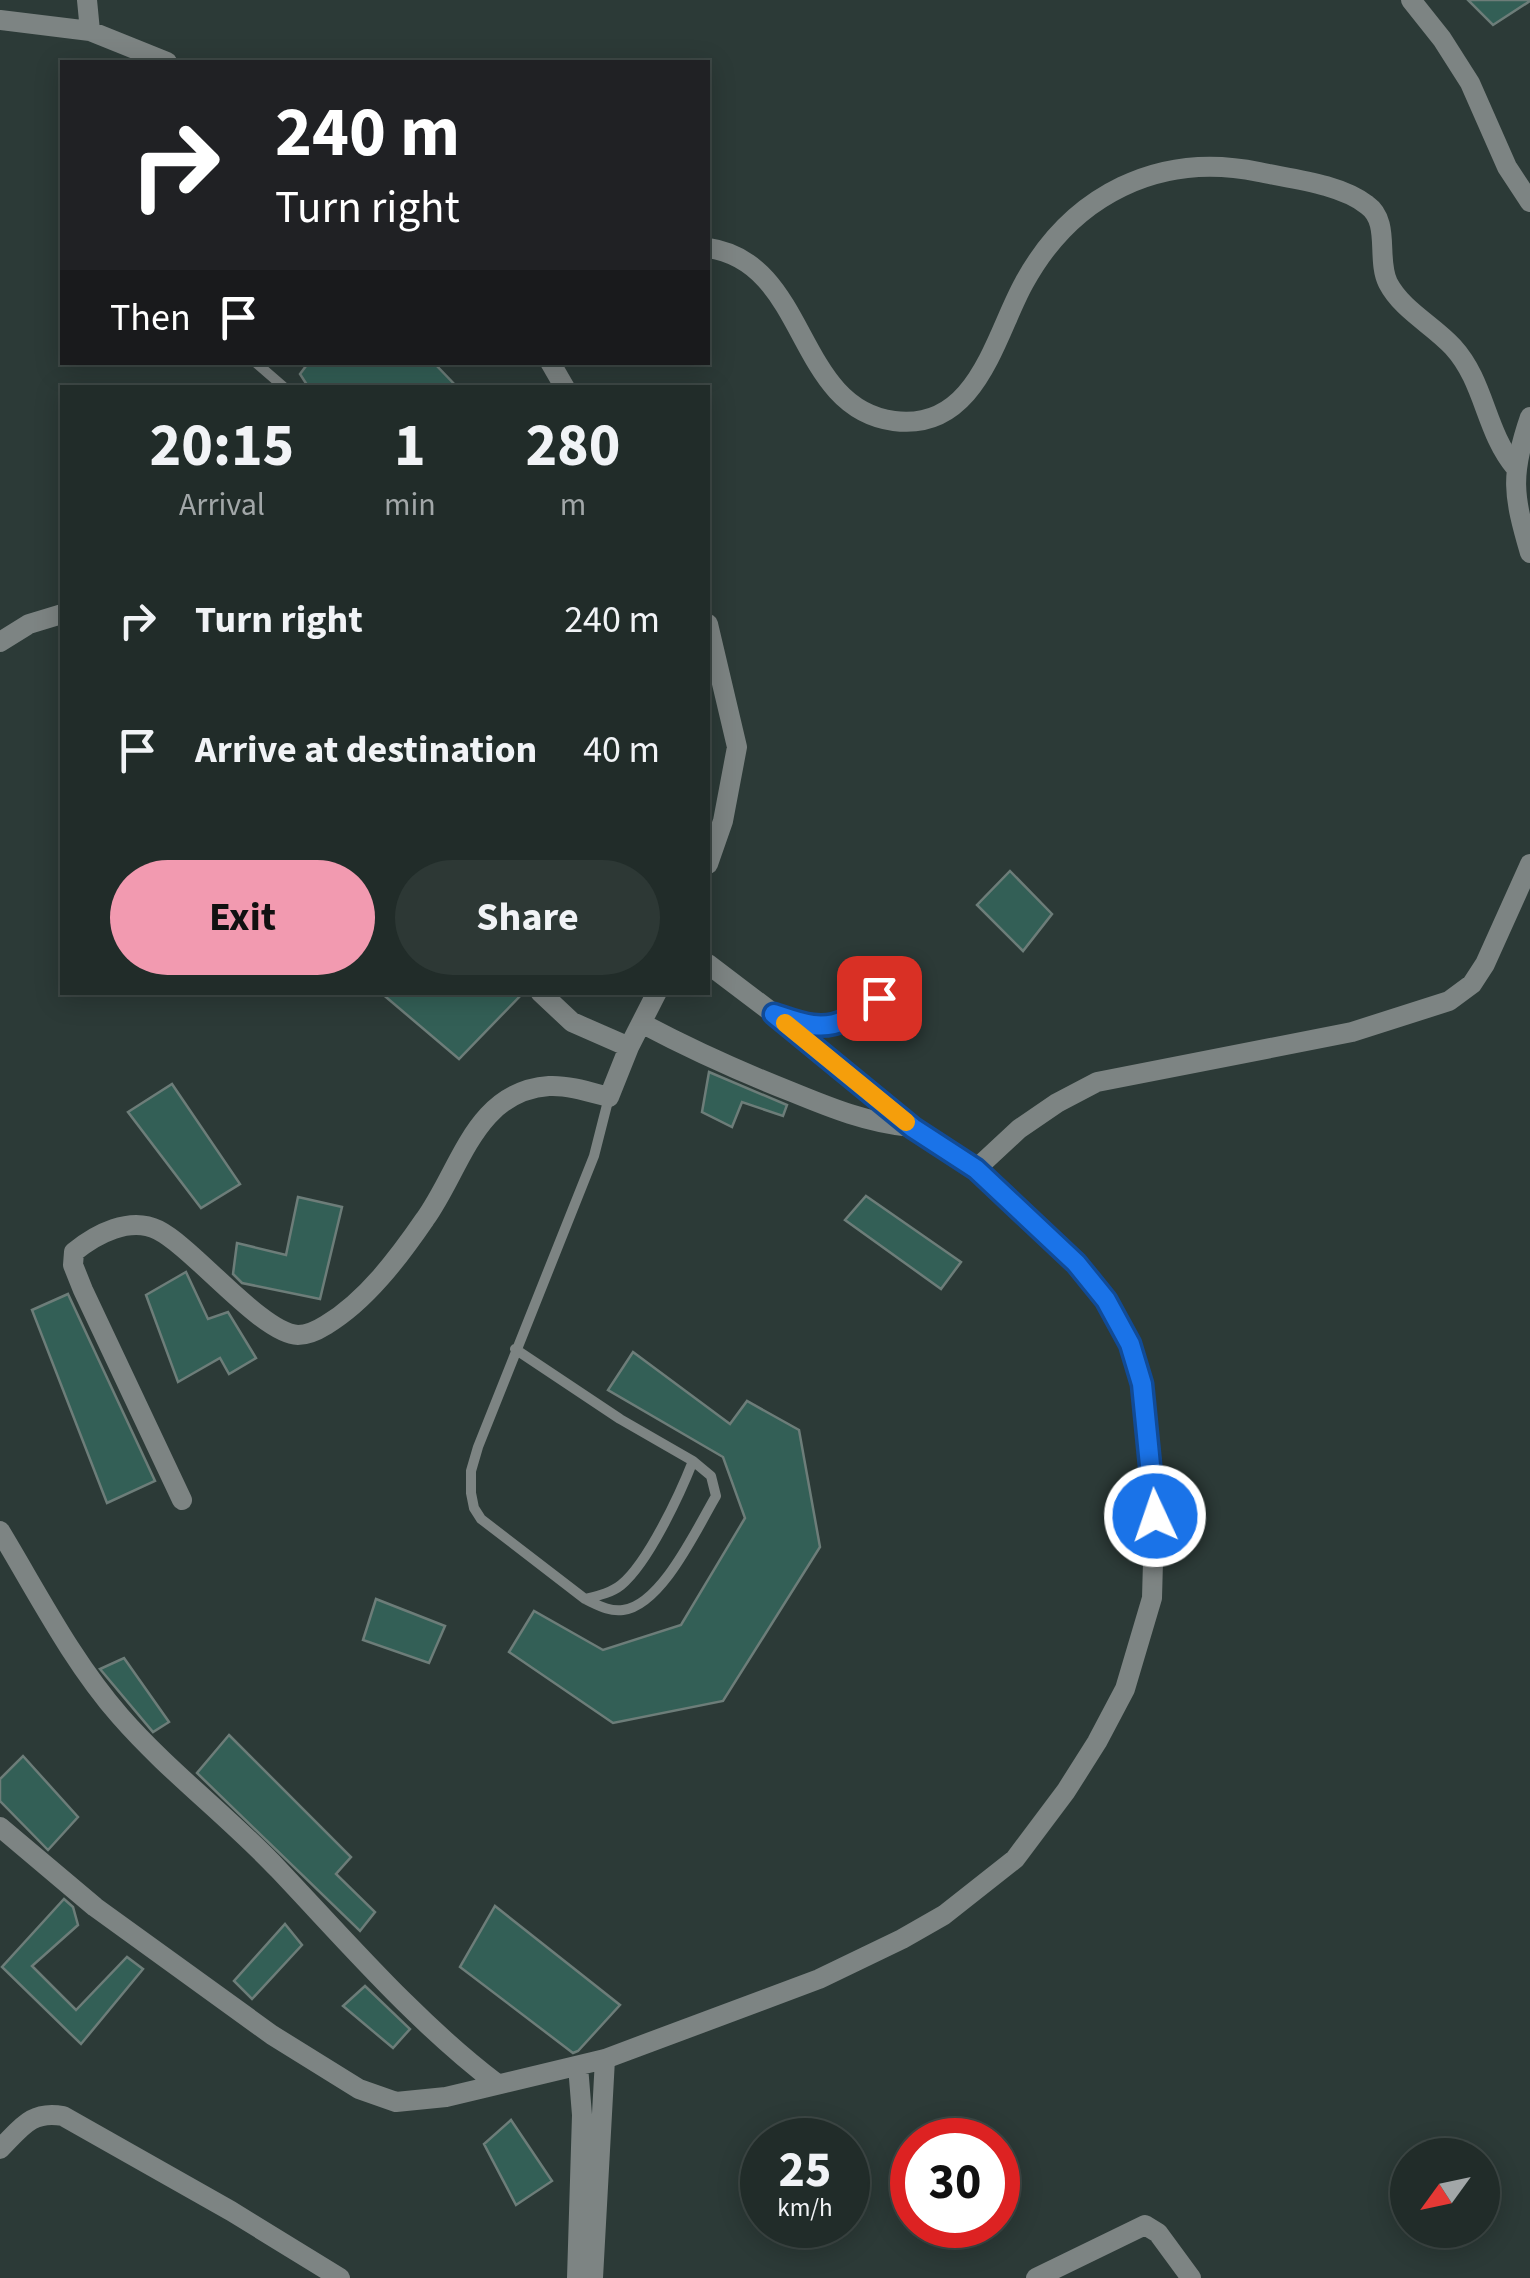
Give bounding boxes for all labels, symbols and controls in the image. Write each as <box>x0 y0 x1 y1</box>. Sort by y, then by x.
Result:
text: 240 m <box>275 83 460 183</box>
icon: right <box>110 100 240 230</box>
text: Turn right <box>275 176 460 240</box>
icon: arrive <box>211 290 266 345</box>
text: Then <box>110 291 191 345</box>
text: 20:15 <box>150 404 294 489</box>
text: 1 <box>394 404 426 489</box>
text: 280 <box>525 404 620 489</box>
text: Arrival <box>179 482 265 528</box>
text: min <box>384 482 436 528</box>
text: m <box>560 482 586 528</box>
icon: right <box>110 593 165 648</box>
text: Turn right <box>195 593 363 647</box>
text: 240 m <box>564 593 660 647</box>
icon: arrive <box>110 723 165 778</box>
text: Arrive at destination <box>195 723 537 777</box>
text: 40 m <box>583 723 660 777</box>
button: Exit <box>110 860 375 975</box>
button: Share <box>395 860 660 975</box>
pin <box>837 956 922 1041</box>
icon: arrive <box>852 971 907 1026</box>
position arrow <box>1103 1464 1207 1568</box>
speed limit sign: 30 <box>890 2118 1020 2248</box>
text: 25 <box>779 2135 831 2206</box>
north arrow <box>1390 2138 1500 2248</box>
map controls <box>1390 2138 1500 2248</box>
text: km/h <box>777 2190 833 2226</box>

